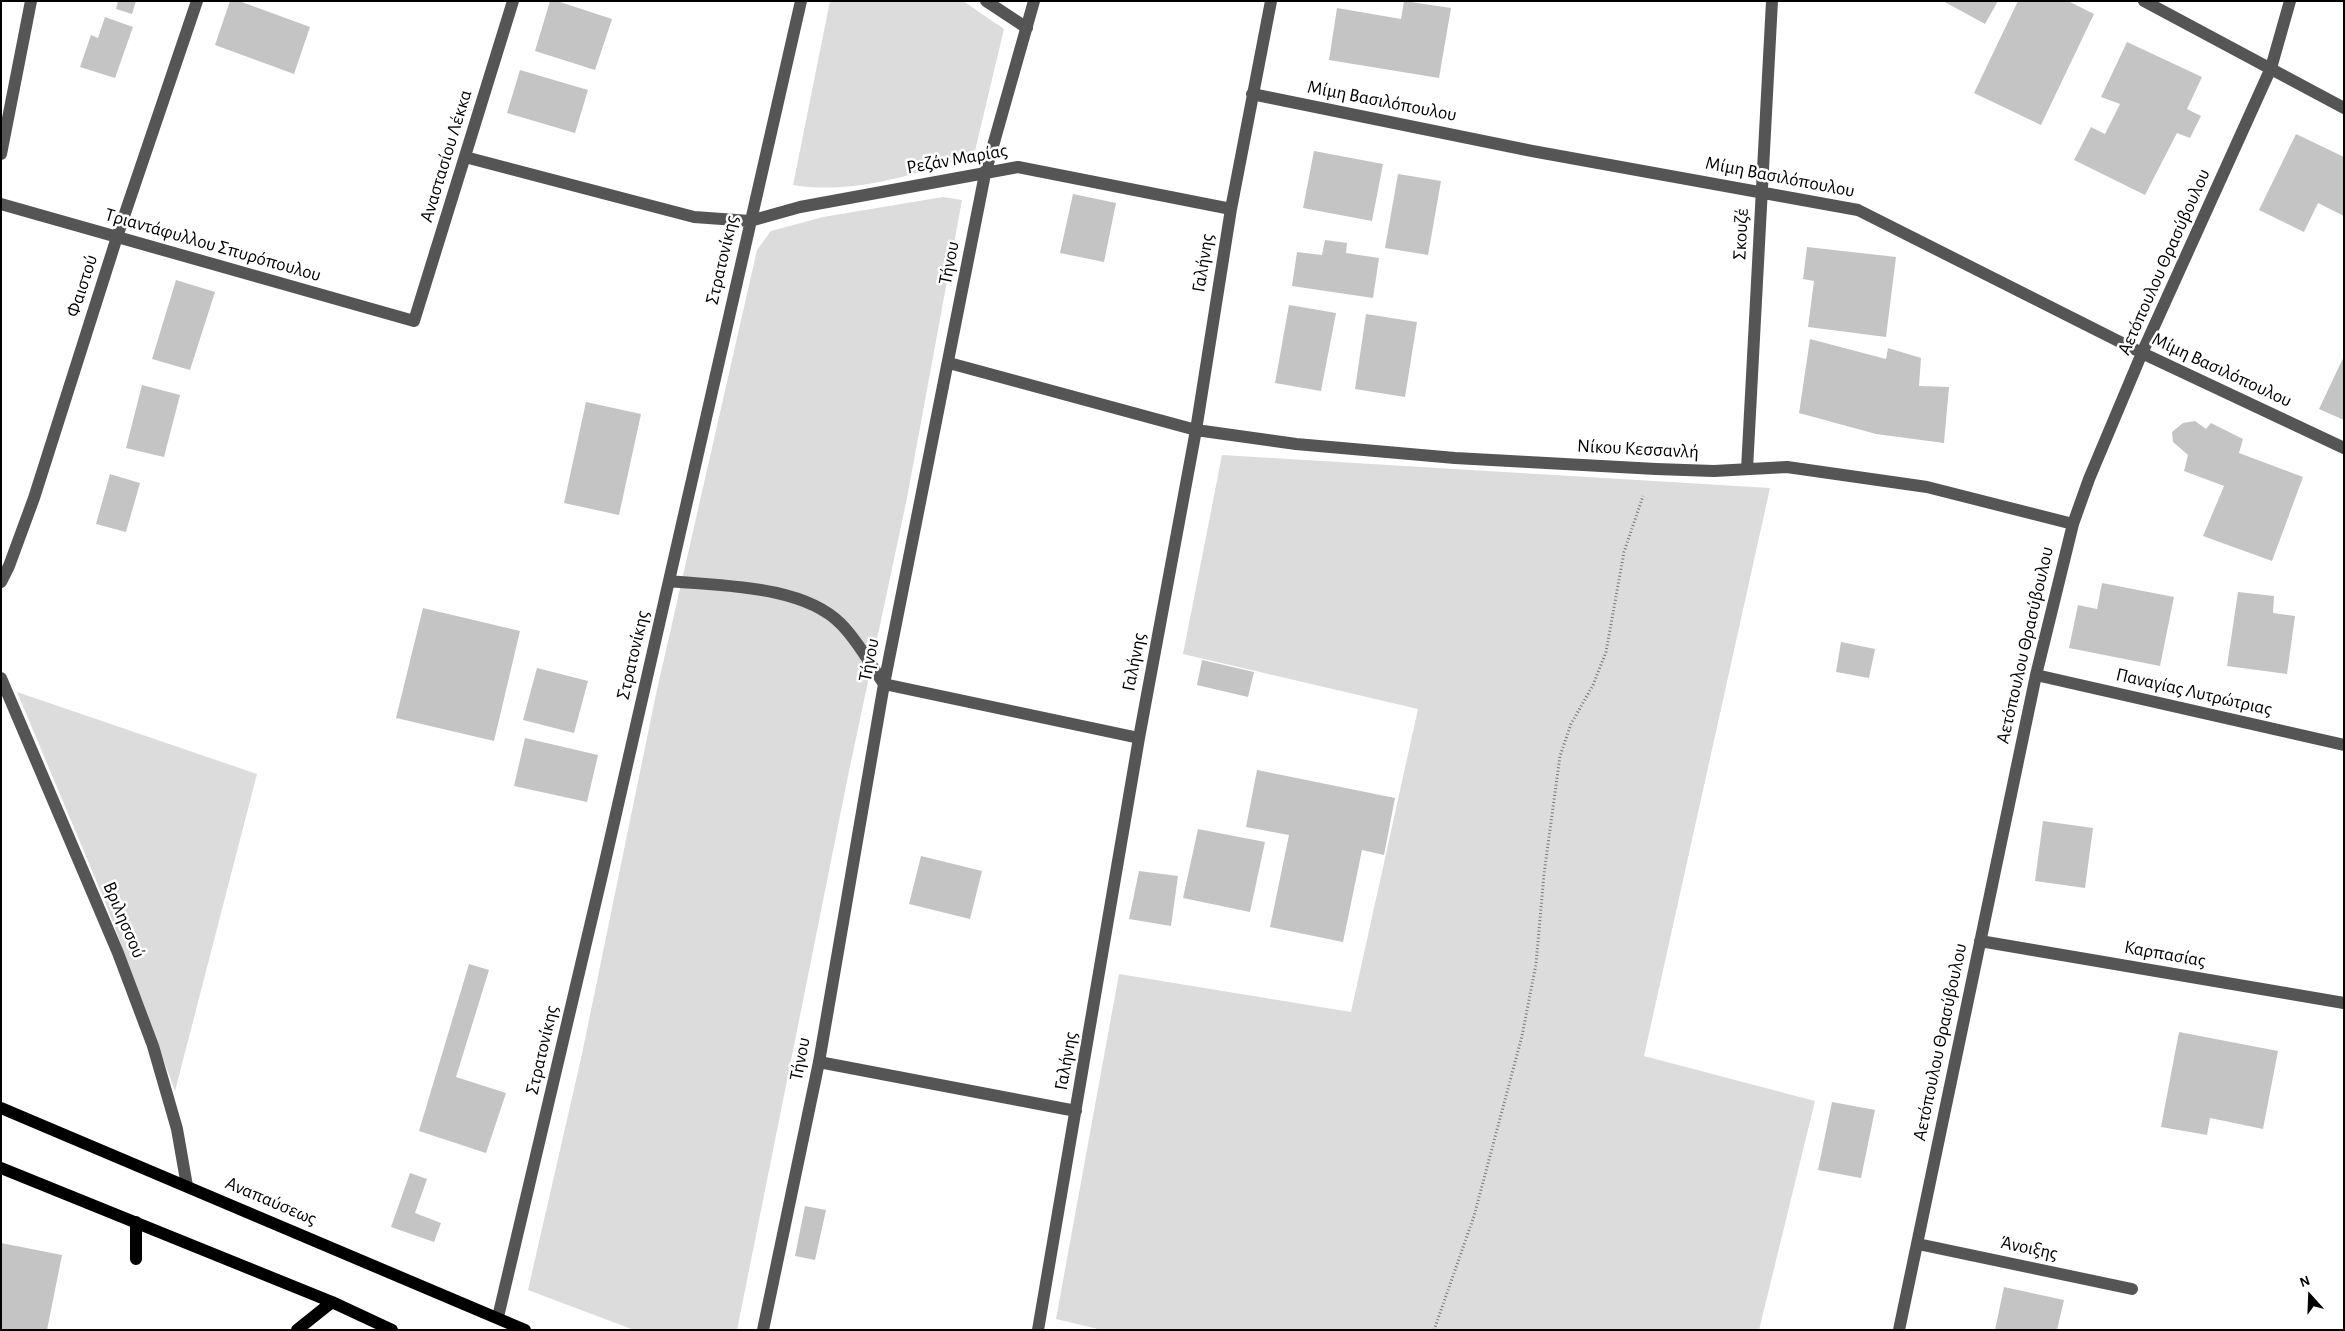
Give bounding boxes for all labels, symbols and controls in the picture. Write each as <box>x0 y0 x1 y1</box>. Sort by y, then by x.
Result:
street label: Μίμη Βασιλόπουλου <box>1305 75 1459 127</box>
street label: Αναστασίου Λέκκα <box>415 87 477 225</box>
street label: Ρεζάν Μαρίας <box>905 139 1009 179</box>
street label: Μίμη Βασιλόπουλου <box>1703 151 1857 203</box>
street label: Αετόπουλου Θρασύβουλου <box>2113 165 2215 359</box>
street label: Τριαντάφυλλου Σπυρόπουλου <box>102 203 324 287</box>
street label: Σκουζέ <box>1728 207 1754 261</box>
street label: Στρατονίκης <box>701 213 743 307</box>
street label: Γαλήνης <box>1187 232 1219 294</box>
street label: Τήνου <box>934 239 964 287</box>
street label: Φαιστού <box>61 252 103 320</box>
street label: Μίμη Βασιλόπουλου <box>2148 328 2296 412</box>
street label: Νίκου Κεσσανλή <box>1577 434 1699 464</box>
street label: Αετόπουλου Θρασύβουλου <box>1991 544 2059 746</box>
street label: Στρατονίκης <box>612 608 654 702</box>
street label: Γαλήνης <box>1117 631 1151 693</box>
street label: Τήνου <box>854 636 884 684</box>
street label: Παναγίας Λυτρώτριας <box>2114 663 2274 721</box>
street label: Βριλησσού <box>98 878 150 962</box>
street label: Καρπασίας <box>2122 936 2208 972</box>
street label: Αετόπουλου Θρασύβουλου <box>1908 941 1972 1143</box>
street label: Στρατονίκης <box>521 1003 563 1097</box>
street label: Γαλήνης <box>1050 1030 1082 1092</box>
street label: Τήνου <box>785 1035 815 1083</box>
street label: Αναπαύσεως <box>222 1172 320 1230</box>
street label: Άνοιξης <box>1998 1231 2060 1265</box>
north arrow <box>2285 1271 2335 1321</box>
text: N <box>2298 1274 2312 1290</box>

